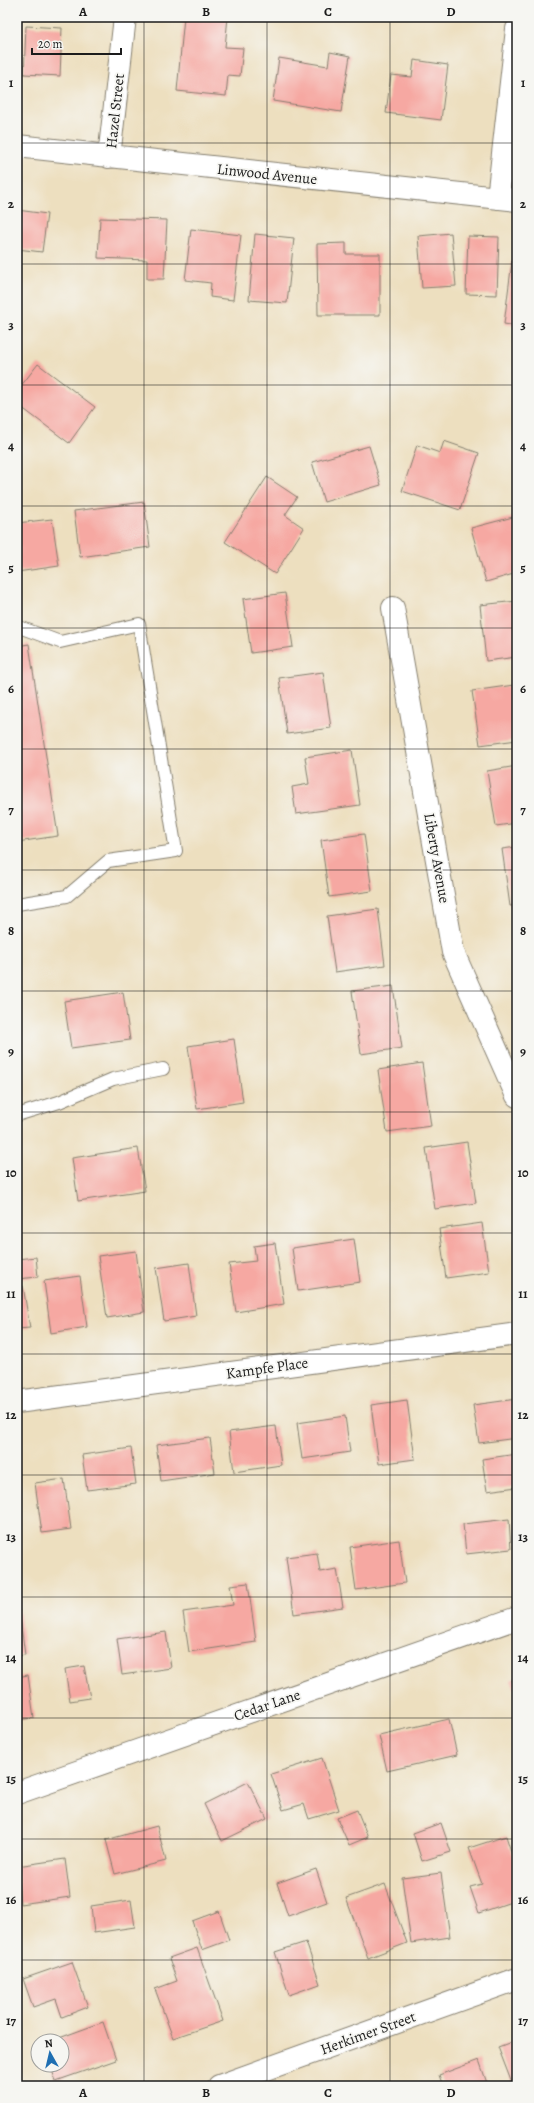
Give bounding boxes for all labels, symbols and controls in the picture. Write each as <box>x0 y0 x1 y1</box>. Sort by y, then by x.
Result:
text: A <box>78 3 88 20</box>
text: B <box>202 3 210 20</box>
text: C <box>324 3 332 20</box>
text: D <box>446 3 456 20</box>
scale bar <box>32 30 121 56</box>
text: 20 m <box>38 36 62 52</box>
street label: Hazel Street <box>101 73 129 149</box>
text: 1 <box>9 74 14 91</box>
text: 1 <box>521 74 526 91</box>
street label: Linwood Avenue <box>216 159 318 189</box>
text: 2 <box>8 195 15 212</box>
text: 2 <box>520 195 527 212</box>
text: 3 <box>8 316 14 333</box>
text: 3 <box>520 316 526 333</box>
text: 4 <box>8 437 14 454</box>
text: 4 <box>520 437 526 454</box>
text: 5 <box>8 559 14 576</box>
text: 5 <box>520 559 526 576</box>
text: 6 <box>8 680 14 697</box>
text: 6 <box>520 680 526 697</box>
text: 7 <box>8 801 14 818</box>
text: 7 <box>520 801 526 818</box>
street label: Liberty Avenue <box>419 811 455 905</box>
text: 8 <box>8 922 14 939</box>
text: 8 <box>520 922 526 939</box>
text: 9 <box>8 1043 14 1060</box>
text: 9 <box>520 1043 526 1060</box>
text: 10 <box>5 1164 17 1181</box>
text: 10 <box>517 1164 529 1181</box>
text: 11 <box>6 1285 16 1302</box>
text: 11 <box>518 1285 528 1302</box>
street label: Kampfe Place <box>225 1352 310 1384</box>
text: 12 <box>6 1406 17 1423</box>
text: 12 <box>518 1406 529 1423</box>
text: 13 <box>6 1528 17 1545</box>
text: 13 <box>518 1528 529 1545</box>
text: 14 <box>6 1649 16 1666</box>
text: 14 <box>518 1649 528 1666</box>
street label: Cedar Lane <box>231 1684 303 1726</box>
text: 15 <box>6 1770 17 1787</box>
text: 15 <box>518 1770 529 1787</box>
text: 16 <box>6 1891 16 1908</box>
text: 16 <box>518 1891 528 1908</box>
street label: Herkimer Street <box>318 2006 418 2059</box>
text: 17 <box>6 2012 17 2029</box>
text: 17 <box>518 2012 529 2029</box>
north arrow <box>30 2033 70 2073</box>
text: N <box>44 2036 54 2052</box>
text: A <box>78 2084 88 2101</box>
text: B <box>202 2084 210 2101</box>
text: C <box>324 2084 332 2101</box>
text: D <box>446 2084 456 2101</box>

